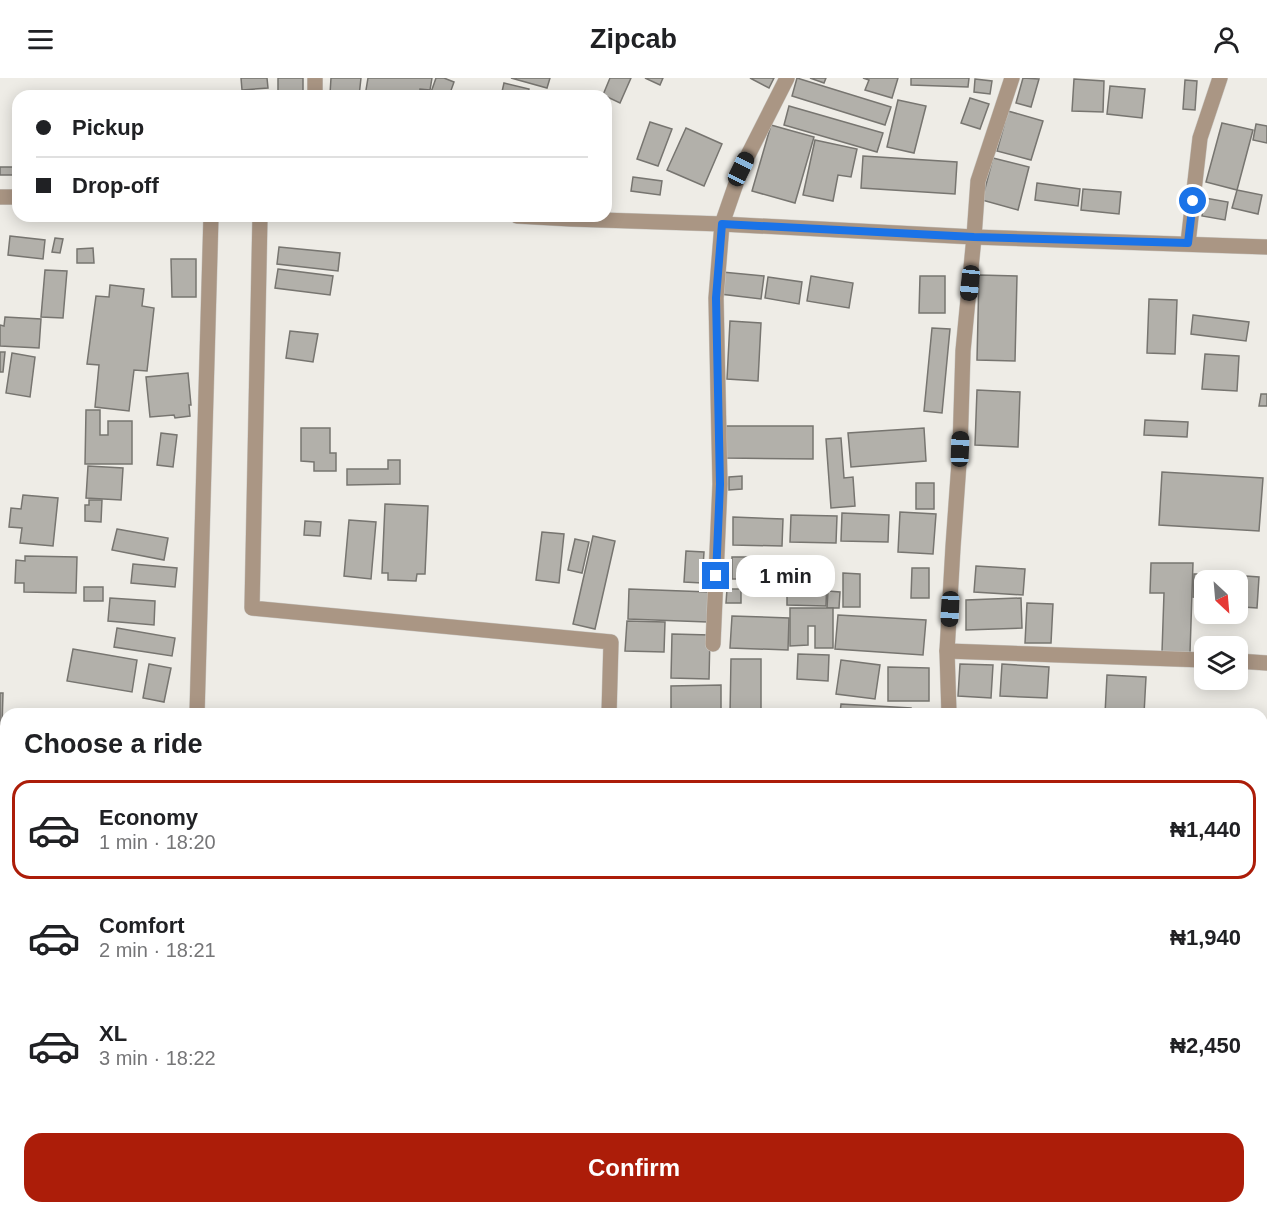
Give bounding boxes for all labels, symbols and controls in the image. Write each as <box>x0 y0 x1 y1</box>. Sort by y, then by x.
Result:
icon: menu <box>24 23 57 56</box>
icon: person <box>1210 23 1243 56</box>
text: Zipcab <box>590 24 677 54</box>
text: Pickup <box>72 115 144 140</box>
car <box>725 149 757 189</box>
text: Drop-off <box>72 173 159 198</box>
route start <box>1179 187 1206 214</box>
car <box>959 264 981 302</box>
car <box>950 431 970 467</box>
callout: 1 min <box>737 555 836 597</box>
route end <box>702 562 729 589</box>
text: 1 min <box>759 565 812 587</box>
north arrow <box>1194 570 1248 624</box>
map controls <box>1194 570 1248 690</box>
car <box>940 591 960 627</box>
button: layers <box>1194 636 1248 690</box>
text: Choose a ride <box>24 729 203 759</box>
icon: car <box>27 803 81 857</box>
text: Economy <box>99 805 198 830</box>
text: ₦1,440 <box>1170 817 1241 842</box>
text: 1 min · 18:20 <box>99 831 216 853</box>
icon: car <box>27 911 81 965</box>
text: Comfort <box>99 913 185 938</box>
text: ₦1,940 <box>1170 925 1241 950</box>
text: 2 min · 18:21 <box>99 939 216 961</box>
icon: car <box>27 1019 81 1073</box>
text: XL <box>99 1021 127 1046</box>
text: ₦2,450 <box>1170 1033 1241 1058</box>
text: 3 min · 18:22 <box>99 1047 216 1069</box>
button: Confirm <box>24 1133 1244 1202</box>

